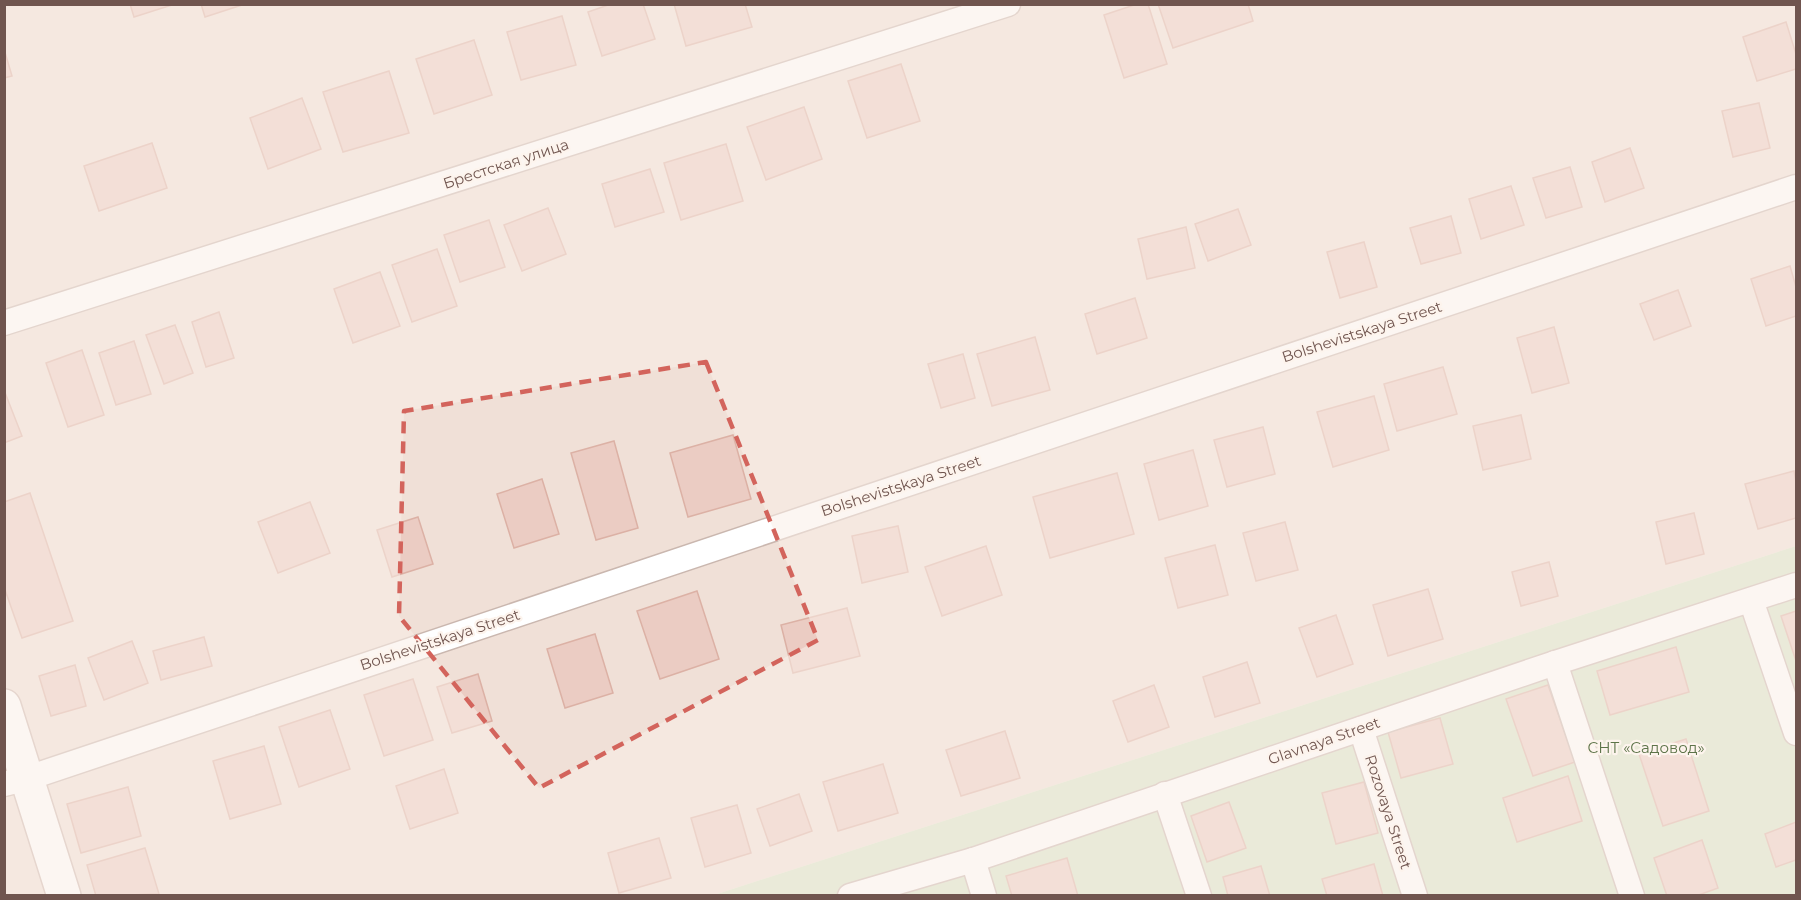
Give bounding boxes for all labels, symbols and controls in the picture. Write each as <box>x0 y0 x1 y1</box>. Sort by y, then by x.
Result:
street label: Брестская улица <box>441 134 571 193</box>
street label: Bolshevistskaya Street <box>1279 297 1444 366</box>
street label: Bolshevistskaya Street <box>818 451 983 520</box>
street label: Bolshevistskaya Street <box>357 605 522 674</box>
street label: Glavnaya Street <box>1265 712 1382 769</box>
park label: СНТ «Садовод» <box>1587 738 1705 757</box>
street label: Rozovaya Street <box>1361 752 1416 871</box>

